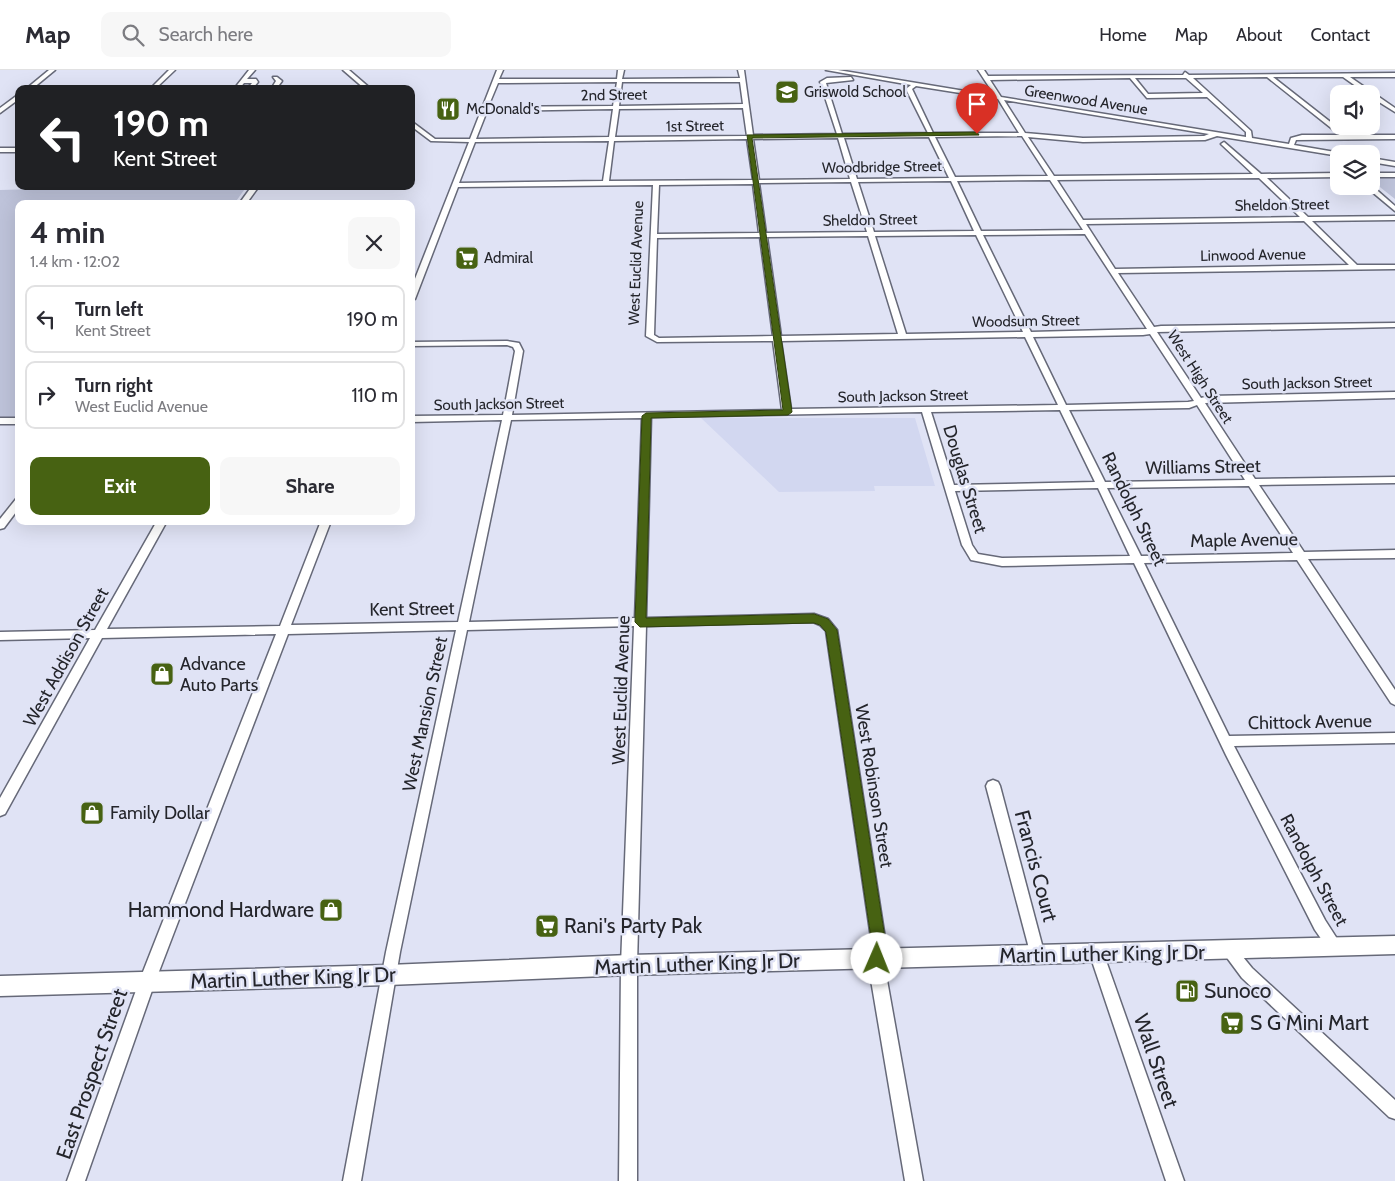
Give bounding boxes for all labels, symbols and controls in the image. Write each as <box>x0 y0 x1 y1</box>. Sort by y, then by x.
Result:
search box <box>101 12 451 57</box>
text: Map <box>25 20 71 49</box>
icon: search <box>119 21 147 49</box>
text: Search here <box>159 23 253 46</box>
text: Home <box>1099 24 1147 46</box>
text: Map <box>1175 24 1208 46</box>
text: About <box>1236 24 1282 46</box>
text: Contact <box>1310 24 1370 46</box>
school or university icon: Griswold School <box>774 79 800 105</box>
street label: Greenwood Avenue <box>1023 81 1149 119</box>
place label: Griswold School <box>804 83 907 101</box>
pin <box>956 83 998 134</box>
street label: 2nd Street <box>581 85 647 105</box>
map controls <box>1330 85 1380 195</box>
button: sound <box>1330 85 1380 135</box>
icon: arrive <box>963 90 991 118</box>
restaurant icon: McDonald's <box>435 96 461 122</box>
place label: McDonald's <box>466 100 540 118</box>
text: 190 m <box>113 102 209 145</box>
icon: left <box>30 105 95 170</box>
street label: 1st Street <box>666 116 724 136</box>
text: Kent Street <box>113 145 217 172</box>
button: layers <box>1330 145 1380 195</box>
street label: Woodbridge Street <box>822 157 942 177</box>
street label: Sheldon Street <box>1234 195 1330 215</box>
street label: West Euclid Avenue <box>625 200 647 326</box>
street label: Sheldon Street <box>822 210 918 230</box>
text: 4 min <box>30 214 105 251</box>
button: close <box>348 217 400 269</box>
supermarket icon: Admiral <box>454 245 480 271</box>
street label: Linwood Avenue <box>1200 245 1306 265</box>
place label: Admiral <box>484 249 534 267</box>
text: 1.4 km · 12:02 <box>30 252 120 271</box>
text: Turn left <box>75 298 143 321</box>
icon: left <box>32 305 60 333</box>
text: 190 m <box>347 308 398 331</box>
street label: Woodsum Street <box>972 311 1080 331</box>
text: Kent Street <box>75 321 151 340</box>
street label: West High Street <box>1163 327 1237 427</box>
street label: South Jackson Street <box>1242 373 1372 393</box>
text: Turn right <box>75 374 153 397</box>
icon: right <box>32 381 60 409</box>
text: 110 m <box>351 384 398 407</box>
street label: South Jackson Street <box>838 386 968 406</box>
street label: South Jackson Street <box>434 394 564 414</box>
text: West Euclid Avenue <box>75 397 208 416</box>
street label: Douglas Street <box>938 422 992 536</box>
street label: Randolph Street <box>1097 449 1171 569</box>
street label: Williams Street <box>1145 455 1261 479</box>
button: Exit <box>30 457 210 515</box>
button: Share <box>220 457 400 515</box>
street label: Maple Avenue <box>1190 528 1298 552</box>
street label: West Addison Street <box>19 584 113 730</box>
street label: Kent Street <box>369 597 455 621</box>
street label: West Euclid Avenue <box>607 615 635 765</box>
street label: West Mansion Street <box>398 635 452 793</box>
place label: Advance Auto Parts <box>180 653 258 696</box>
shop icon: Advance Auto Parts <box>149 661 175 687</box>
street label: West Robinson Street <box>850 703 898 869</box>
street label: Chittock Avenue <box>1248 710 1372 734</box>
shop icon: Family Dollar <box>79 800 105 826</box>
place label: Family Dollar <box>110 802 210 824</box>
street label: Francis Court <box>1010 807 1063 924</box>
street label: Randolph Street <box>1275 810 1353 930</box>
place label: Hammond Hardware <box>128 897 314 922</box>
shop icon: Hammond Hardware <box>318 897 344 923</box>
supermarket icon: Rani's Party Pak <box>534 913 560 939</box>
place label: Rani's Party Pak <box>564 913 703 938</box>
position arrow <box>850 932 902 984</box>
street label: Martin Luther King Jr Dr <box>999 939 1205 968</box>
street label: Martin Luther King Jr Dr <box>594 947 801 980</box>
street label: Martin Luther King Jr Dr <box>190 961 397 994</box>
fuel station icon: Sunoco <box>1174 978 1200 1004</box>
place label: Sunoco <box>1204 978 1271 1003</box>
street label: East Prospect Street <box>51 985 132 1162</box>
supermarket icon: S G Mini Mart <box>1219 1010 1245 1036</box>
place label: S G Mini Mart <box>1250 1010 1369 1035</box>
street label: Wall Street <box>1129 1011 1184 1111</box>

